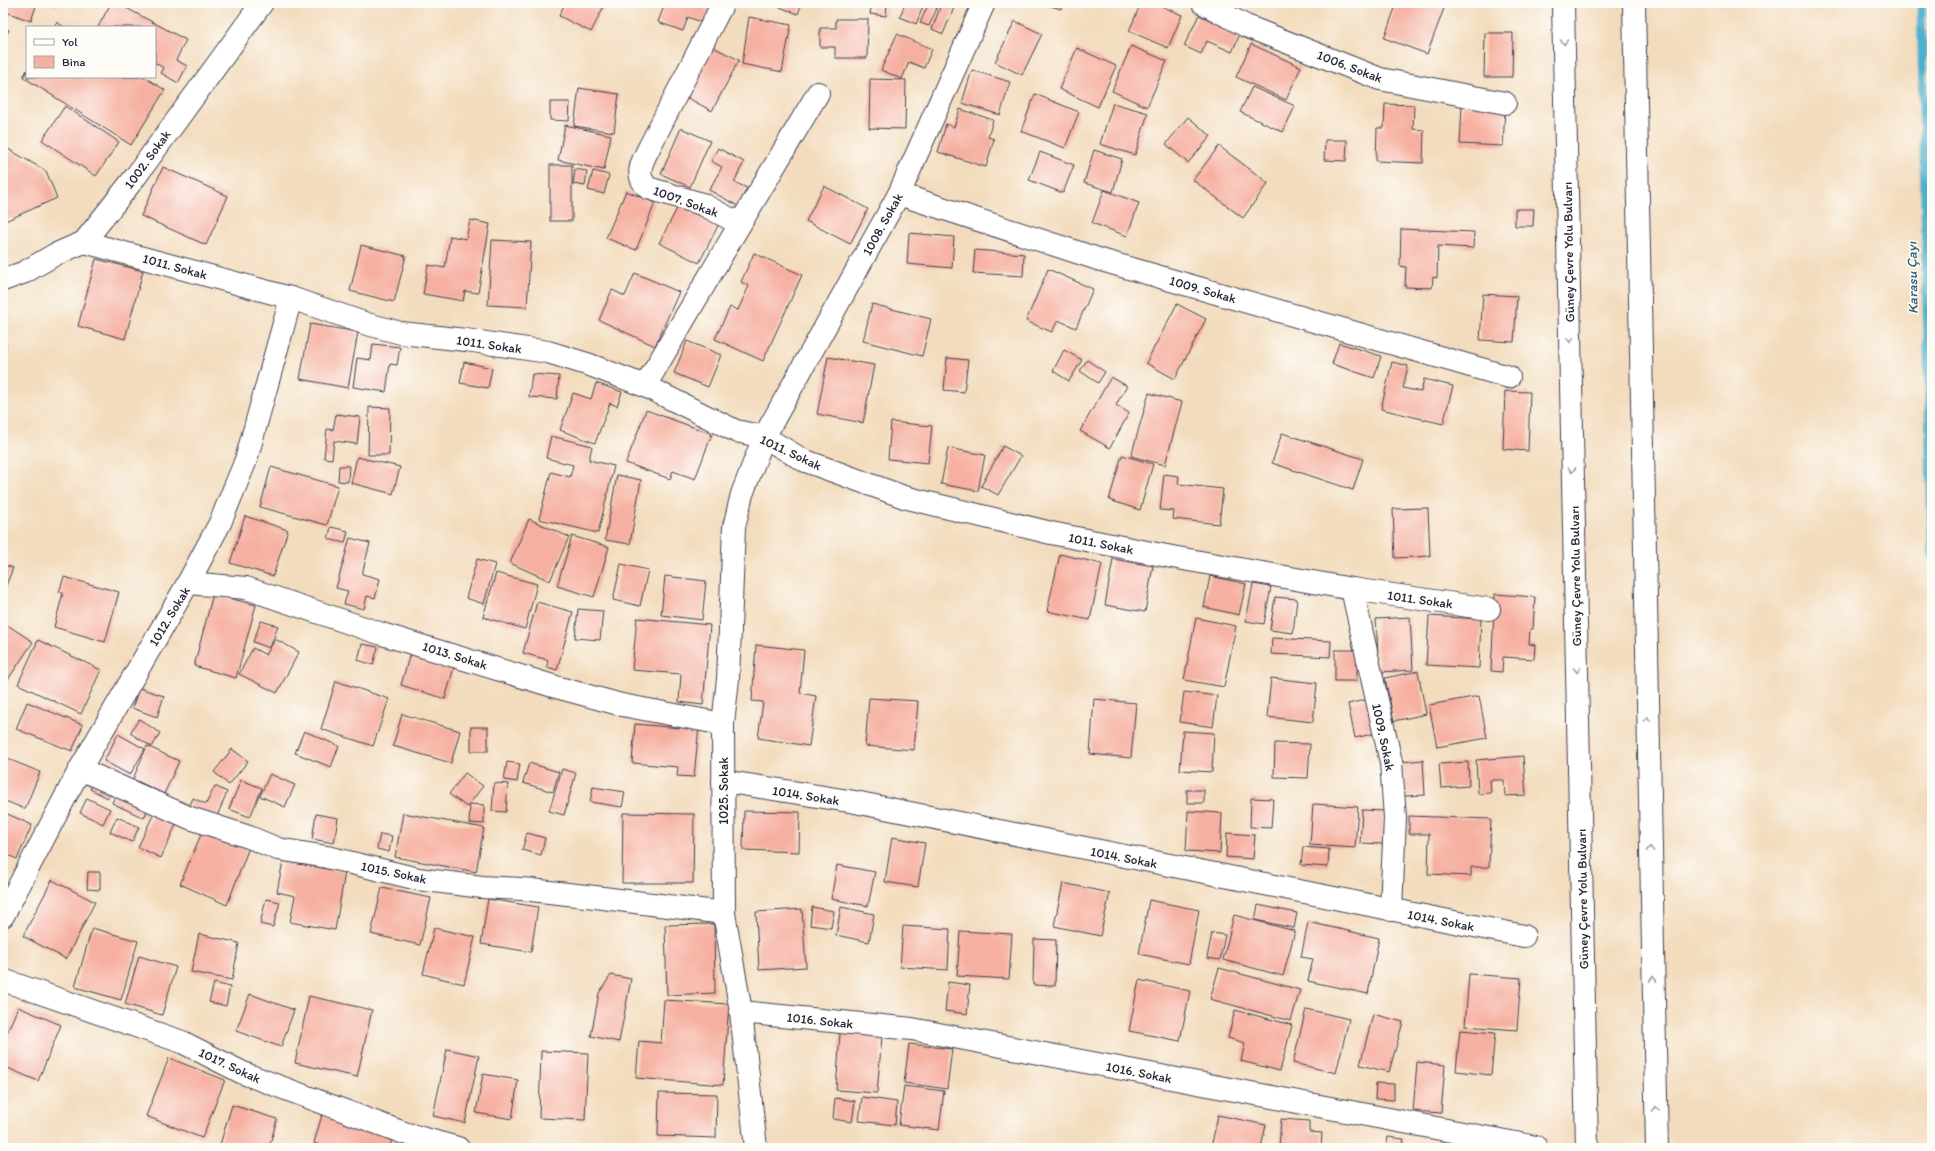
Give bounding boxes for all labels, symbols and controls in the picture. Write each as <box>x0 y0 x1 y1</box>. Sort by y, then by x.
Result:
legend <box>26 26 156 78</box>
text: Yol <box>62 35 78 49</box>
one-way arrow <box>1560 39 1568 45</box>
street label: 1006. Sokak <box>1315 47 1385 86</box>
text: Bina <box>62 55 86 69</box>
street label: 1002. Sokak <box>121 127 174 191</box>
street label: Güney Çevre Yolu Bulvarı <box>1560 182 1577 322</box>
street label: 1007. Sokak <box>651 183 721 220</box>
street label: 1008. Sokak <box>859 190 906 258</box>
water label: Karasu Çayı <box>1903 240 1922 314</box>
street label: 1011. Sokak <box>141 251 209 282</box>
street label: 1009. Sokak <box>1168 273 1238 306</box>
street label: 1011. Sokak <box>455 332 523 357</box>
one-way arrow <box>1566 337 1574 343</box>
street label: 1011. Sokak <box>758 432 824 473</box>
one-way arrow <box>1568 467 1577 473</box>
street label: Güney Çevre Yolu Bulvarı <box>1567 506 1584 646</box>
street label: 1011. Sokak <box>1067 530 1135 557</box>
street label: 1012. Sokak <box>146 583 193 649</box>
street label: 1011. Sokak <box>1386 587 1454 612</box>
street label: 1013. Sokak <box>421 639 489 673</box>
one-way arrow <box>1573 667 1581 673</box>
street label: 1009. Sokak <box>1369 702 1398 773</box>
one-way arrow <box>1643 716 1652 722</box>
street label: 1025. Sokak <box>716 757 731 825</box>
street label: 1014. Sokak <box>771 783 841 808</box>
street label: Güney Çevre Yolu Bulvarı <box>1574 829 1591 969</box>
street label: 1014. Sokak <box>1089 844 1159 871</box>
one-way arrow <box>1646 846 1655 852</box>
street label: 1015. Sokak <box>360 858 428 887</box>
street label: 1014. Sokak <box>1406 907 1476 934</box>
one-way arrow <box>1649 976 1657 982</box>
street label: 1016. Sokak <box>786 1010 854 1031</box>
street label: 1017. Sokak <box>197 1045 263 1086</box>
street label: 1016. Sokak <box>1105 1059 1173 1086</box>
one-way arrow <box>1652 1106 1660 1112</box>

